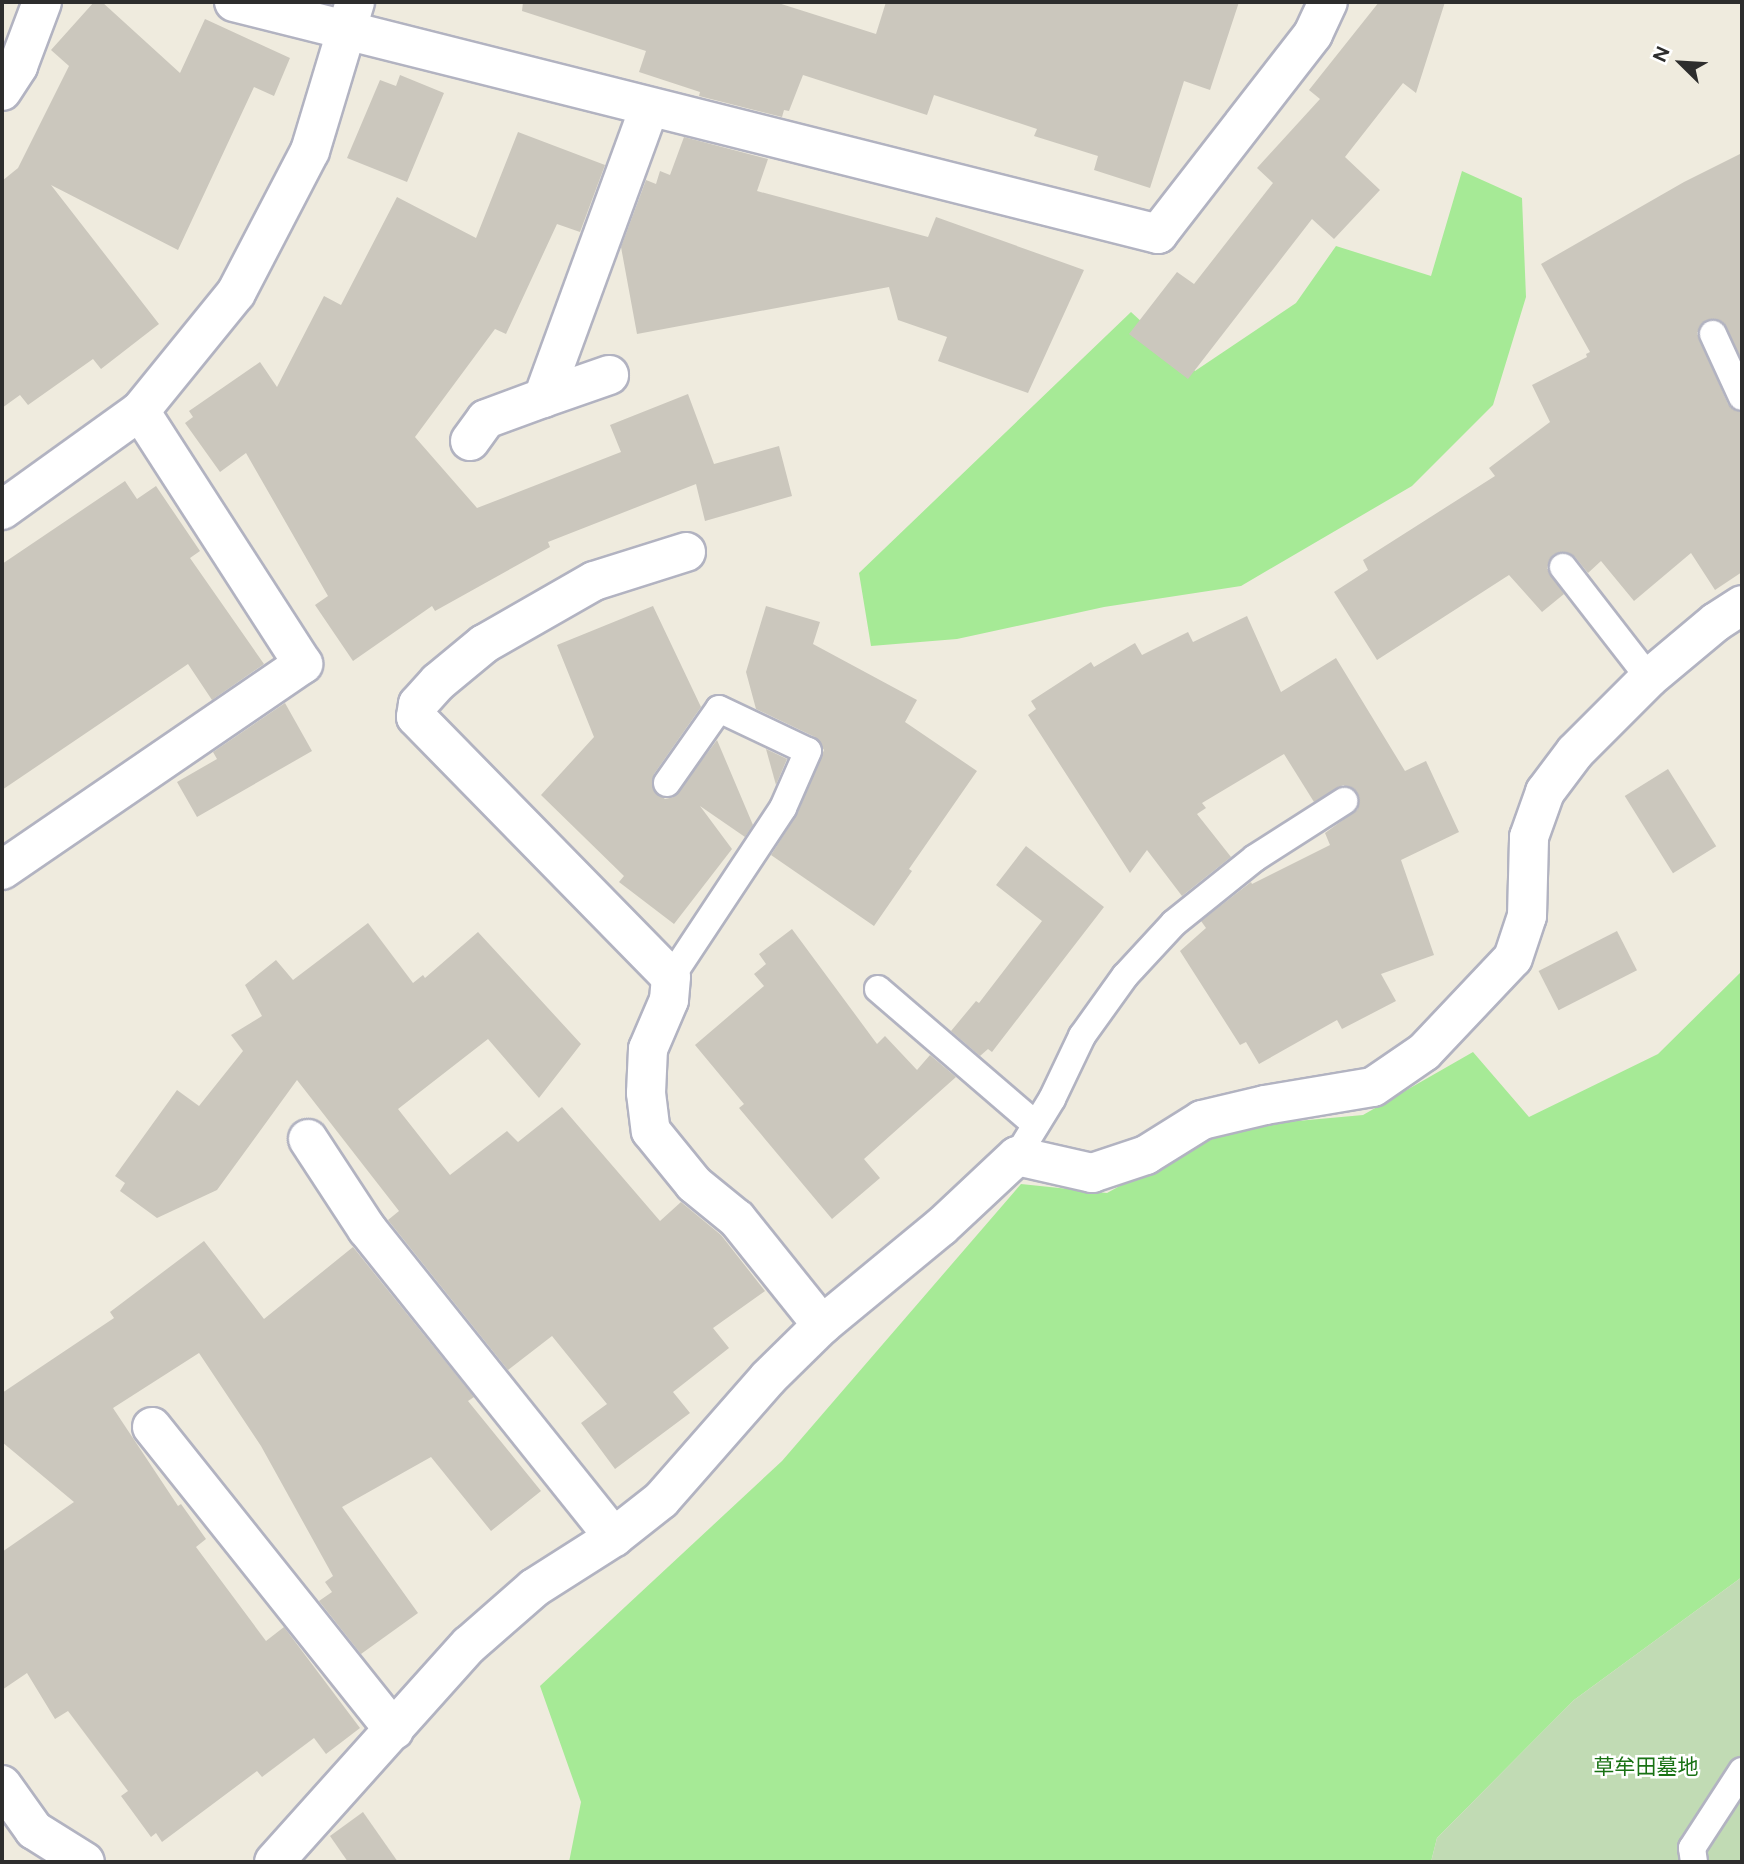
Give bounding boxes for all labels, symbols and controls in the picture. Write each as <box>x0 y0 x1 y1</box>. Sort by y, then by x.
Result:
north arrow <box>1646 28 1716 98</box>
text: N <box>1648 43 1675 66</box>
park label: 草牟田墓地 <box>1594 1754 1698 1780</box>

